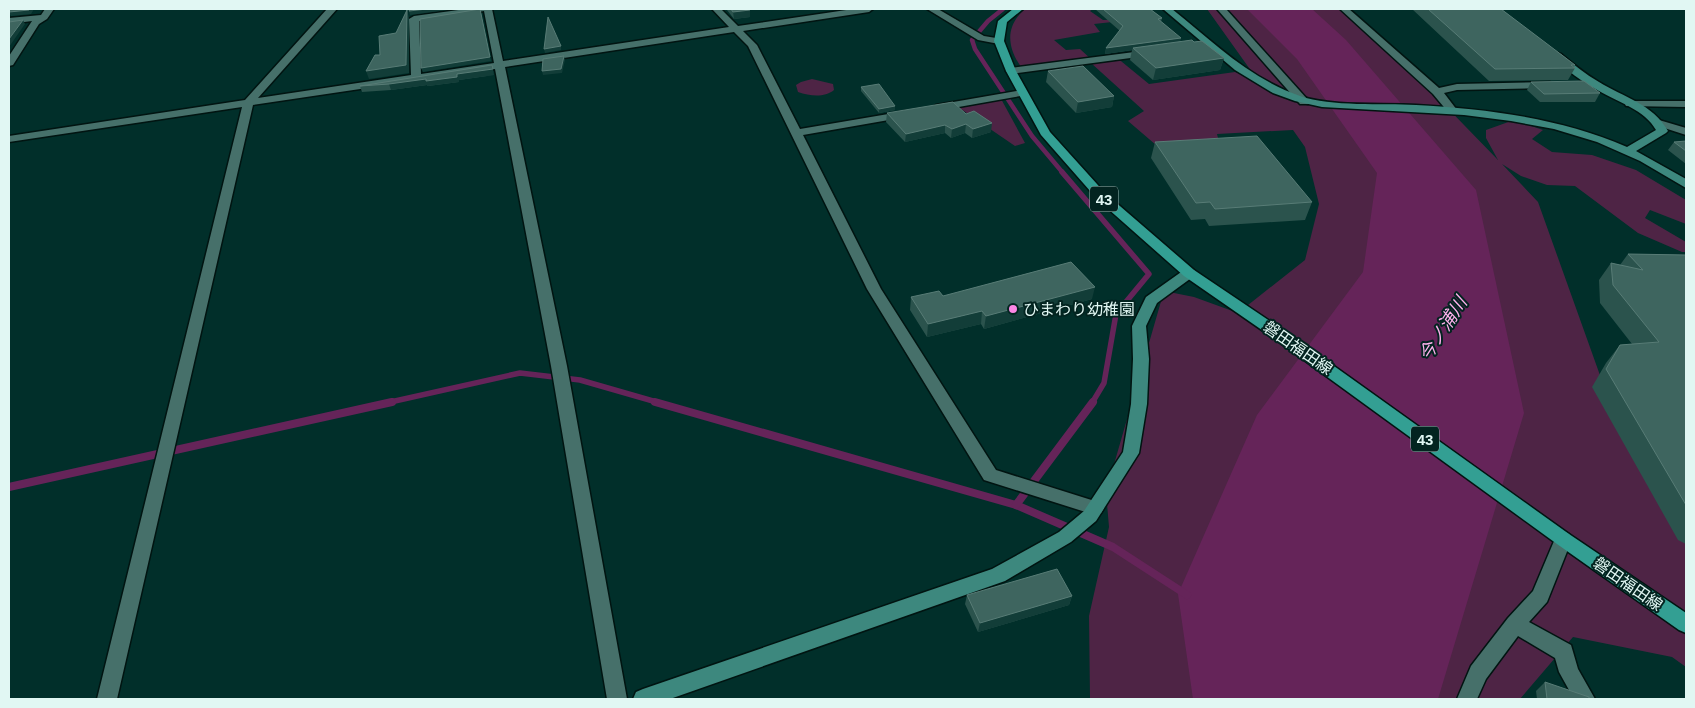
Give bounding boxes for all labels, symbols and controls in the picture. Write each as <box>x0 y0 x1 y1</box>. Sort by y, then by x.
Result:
road number: 43 <box>1090 186 1118 212</box>
water label: 今ノ浦川 <box>1415 292 1472 365</box>
place label: ひまわり幼稚園 <box>1023 301 1135 318</box>
marker: ひまわり幼稚園 <box>1007 303 1019 315</box>
street label: 磐田福田線 <box>1260 318 1336 378</box>
road number: 43 <box>1411 426 1439 452</box>
street label: 磐田福田線 <box>1590 554 1666 614</box>

